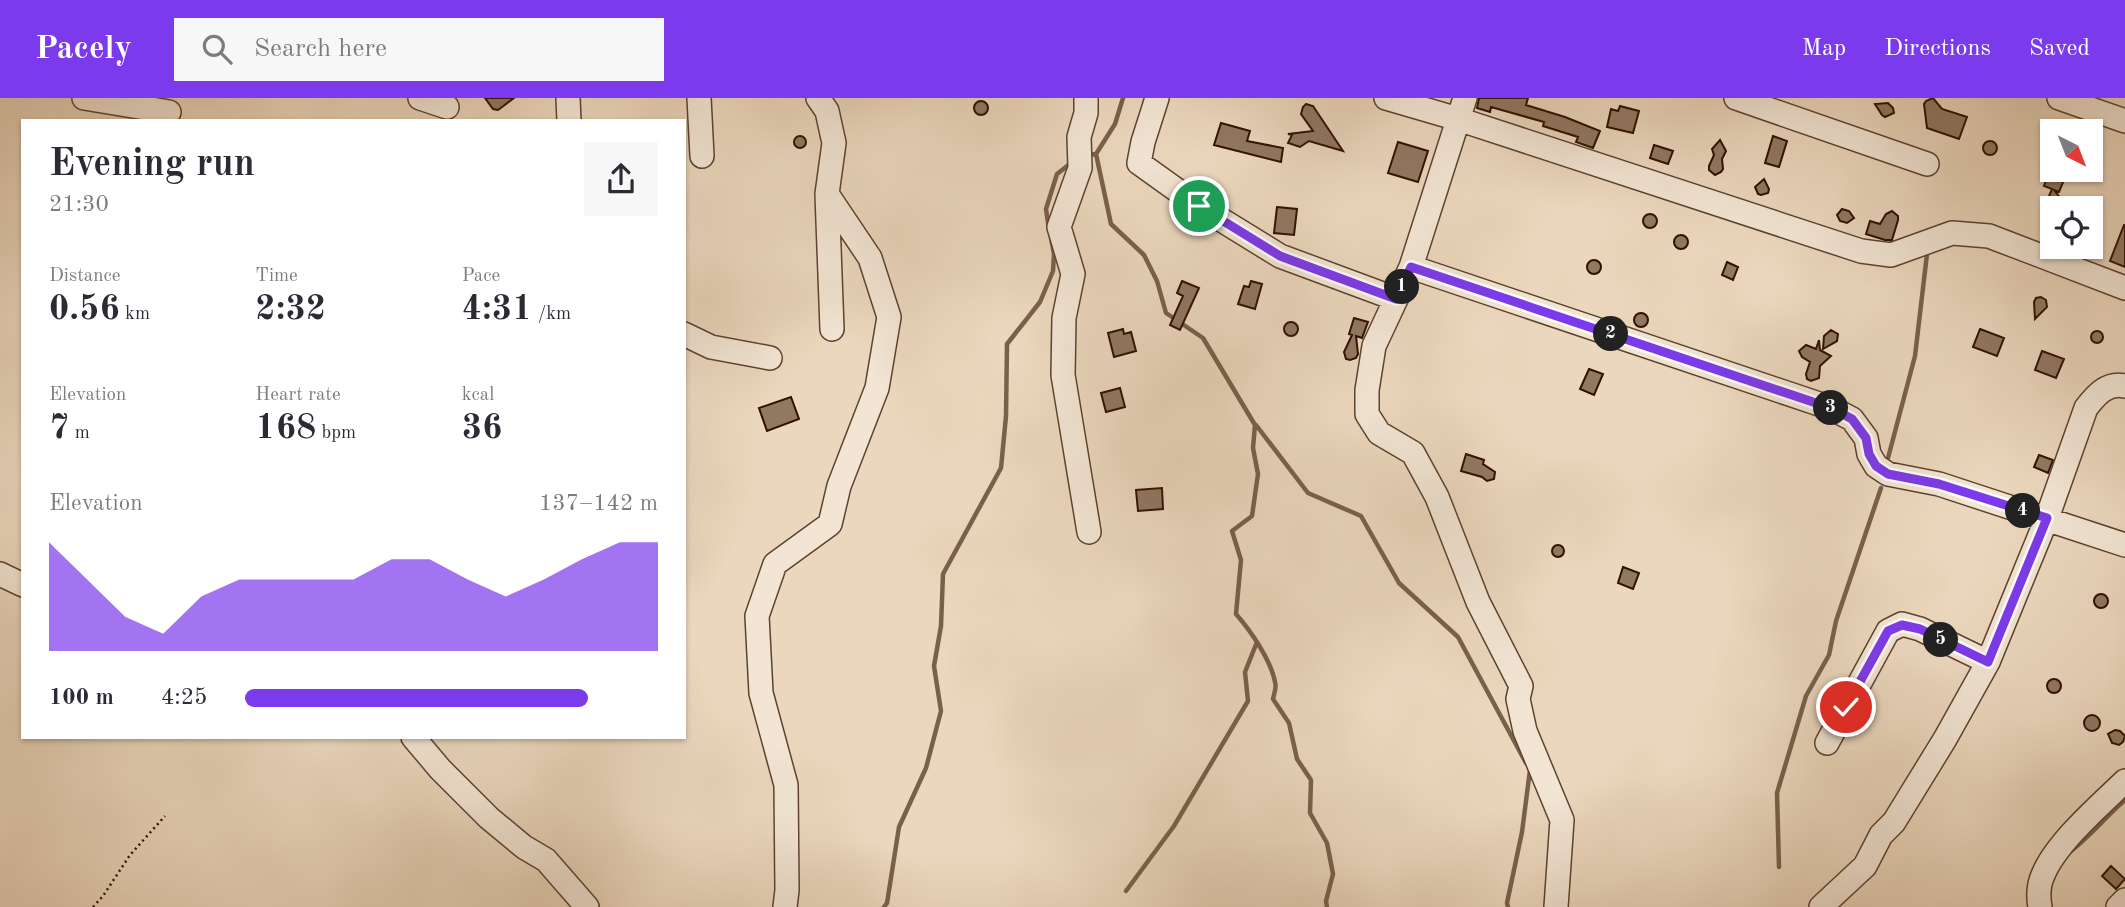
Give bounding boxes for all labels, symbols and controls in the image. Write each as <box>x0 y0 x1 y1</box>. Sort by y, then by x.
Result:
search box <box>174 18 664 81</box>
icon: search <box>198 30 236 68</box>
text: Pacely <box>35 33 132 66</box>
text: Search here <box>254 36 387 62</box>
text: Map <box>1802 37 1846 61</box>
text: Directions <box>1884 37 1991 61</box>
text: Saved <box>2029 37 2090 61</box>
north arrow <box>2040 119 2104 182</box>
map controls <box>2040 119 2103 259</box>
button: share <box>584 142 658 216</box>
text: Evening run <box>49 146 255 184</box>
pin <box>1169 176 1229 236</box>
icon: arrive <box>1180 187 1218 225</box>
text: 21:30 <box>49 193 109 216</box>
button: locate <box>2040 196 2103 259</box>
text: Distance <box>49 267 121 286</box>
text: Time <box>255 267 298 286</box>
text: Pace <box>462 267 500 286</box>
pin: 1 <box>1384 270 1420 304</box>
text: 1 <box>1396 277 1407 296</box>
text: 0.56 <box>49 292 120 327</box>
text: 2:32 <box>255 292 326 327</box>
text: 4:31 <box>462 292 532 327</box>
text: km <box>120 305 150 324</box>
text: /km <box>532 305 571 324</box>
pin: 2 <box>1594 316 1628 352</box>
text: 2 <box>1605 324 1616 343</box>
text: Elevation <box>49 386 126 405</box>
text: Heart rate <box>255 386 341 405</box>
text: kcal <box>462 386 494 405</box>
pin: 3 <box>1814 390 1848 426</box>
text: 3 <box>1825 398 1836 417</box>
text: 7 <box>49 411 69 446</box>
text: 168 <box>255 411 316 446</box>
text: 36 <box>462 411 502 446</box>
text: m <box>69 424 90 443</box>
text: bpm <box>316 424 356 443</box>
text: Elevation <box>49 492 143 515</box>
text: 137–142 m <box>539 492 658 515</box>
pin: 4 <box>2006 494 2040 528</box>
text: 4 <box>2017 501 2028 520</box>
pin: 5 <box>1924 622 1958 658</box>
text: 5 <box>1935 630 1946 649</box>
pin <box>1816 677 1876 737</box>
text: 100 m <box>49 686 114 709</box>
text: 4:25 <box>161 686 207 709</box>
icon: check <box>1827 688 1865 726</box>

